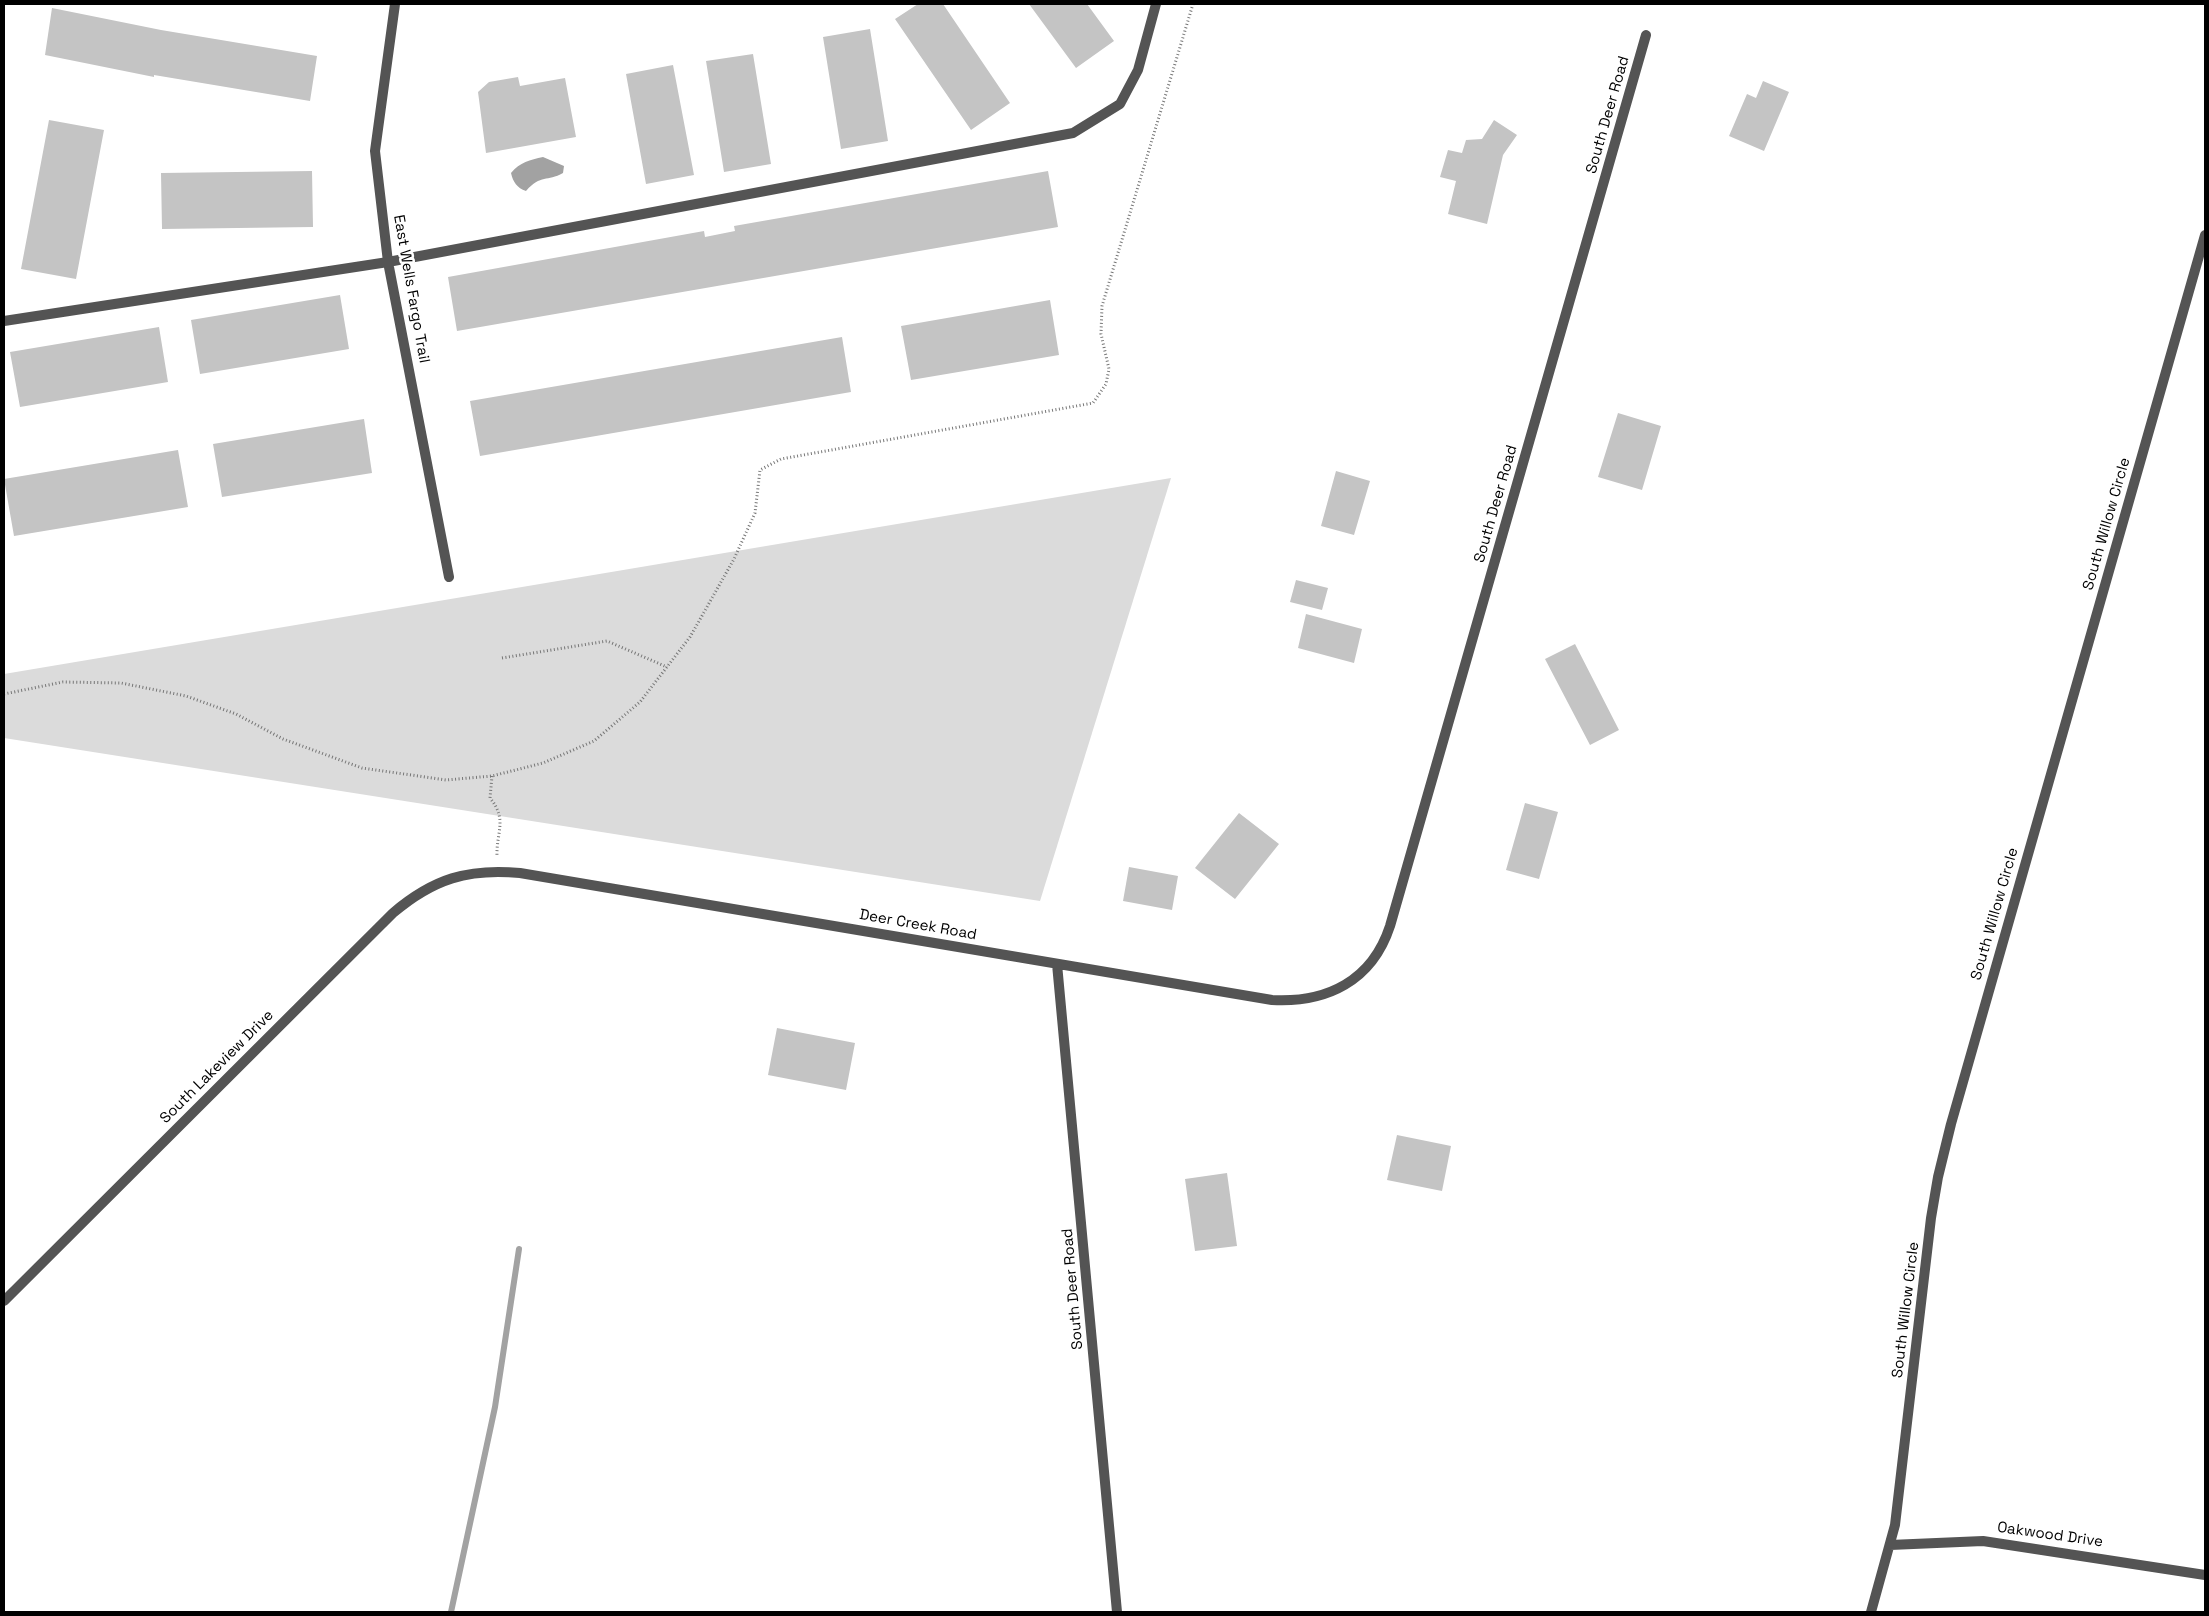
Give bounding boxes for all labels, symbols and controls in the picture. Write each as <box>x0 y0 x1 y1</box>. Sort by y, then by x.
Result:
street label: South Deer Road <box>1583 54 1633 176</box>
street label: East Wells Fargo Trail <box>389 213 433 365</box>
street label: South Deer Road <box>1471 443 1521 565</box>
street label: South Willow Circle <box>2079 456 2135 592</box>
street label: South Willow Circle <box>1967 846 2023 982</box>
street label: Deer Creek Road <box>858 906 978 944</box>
street label: South Lakeview Drive <box>157 1007 277 1127</box>
street label: South Deer Road <box>1059 1228 1087 1350</box>
street label: South Willow Circle <box>1889 1241 1923 1379</box>
street label: Oakwood Drive <box>1996 1519 2104 1551</box>

